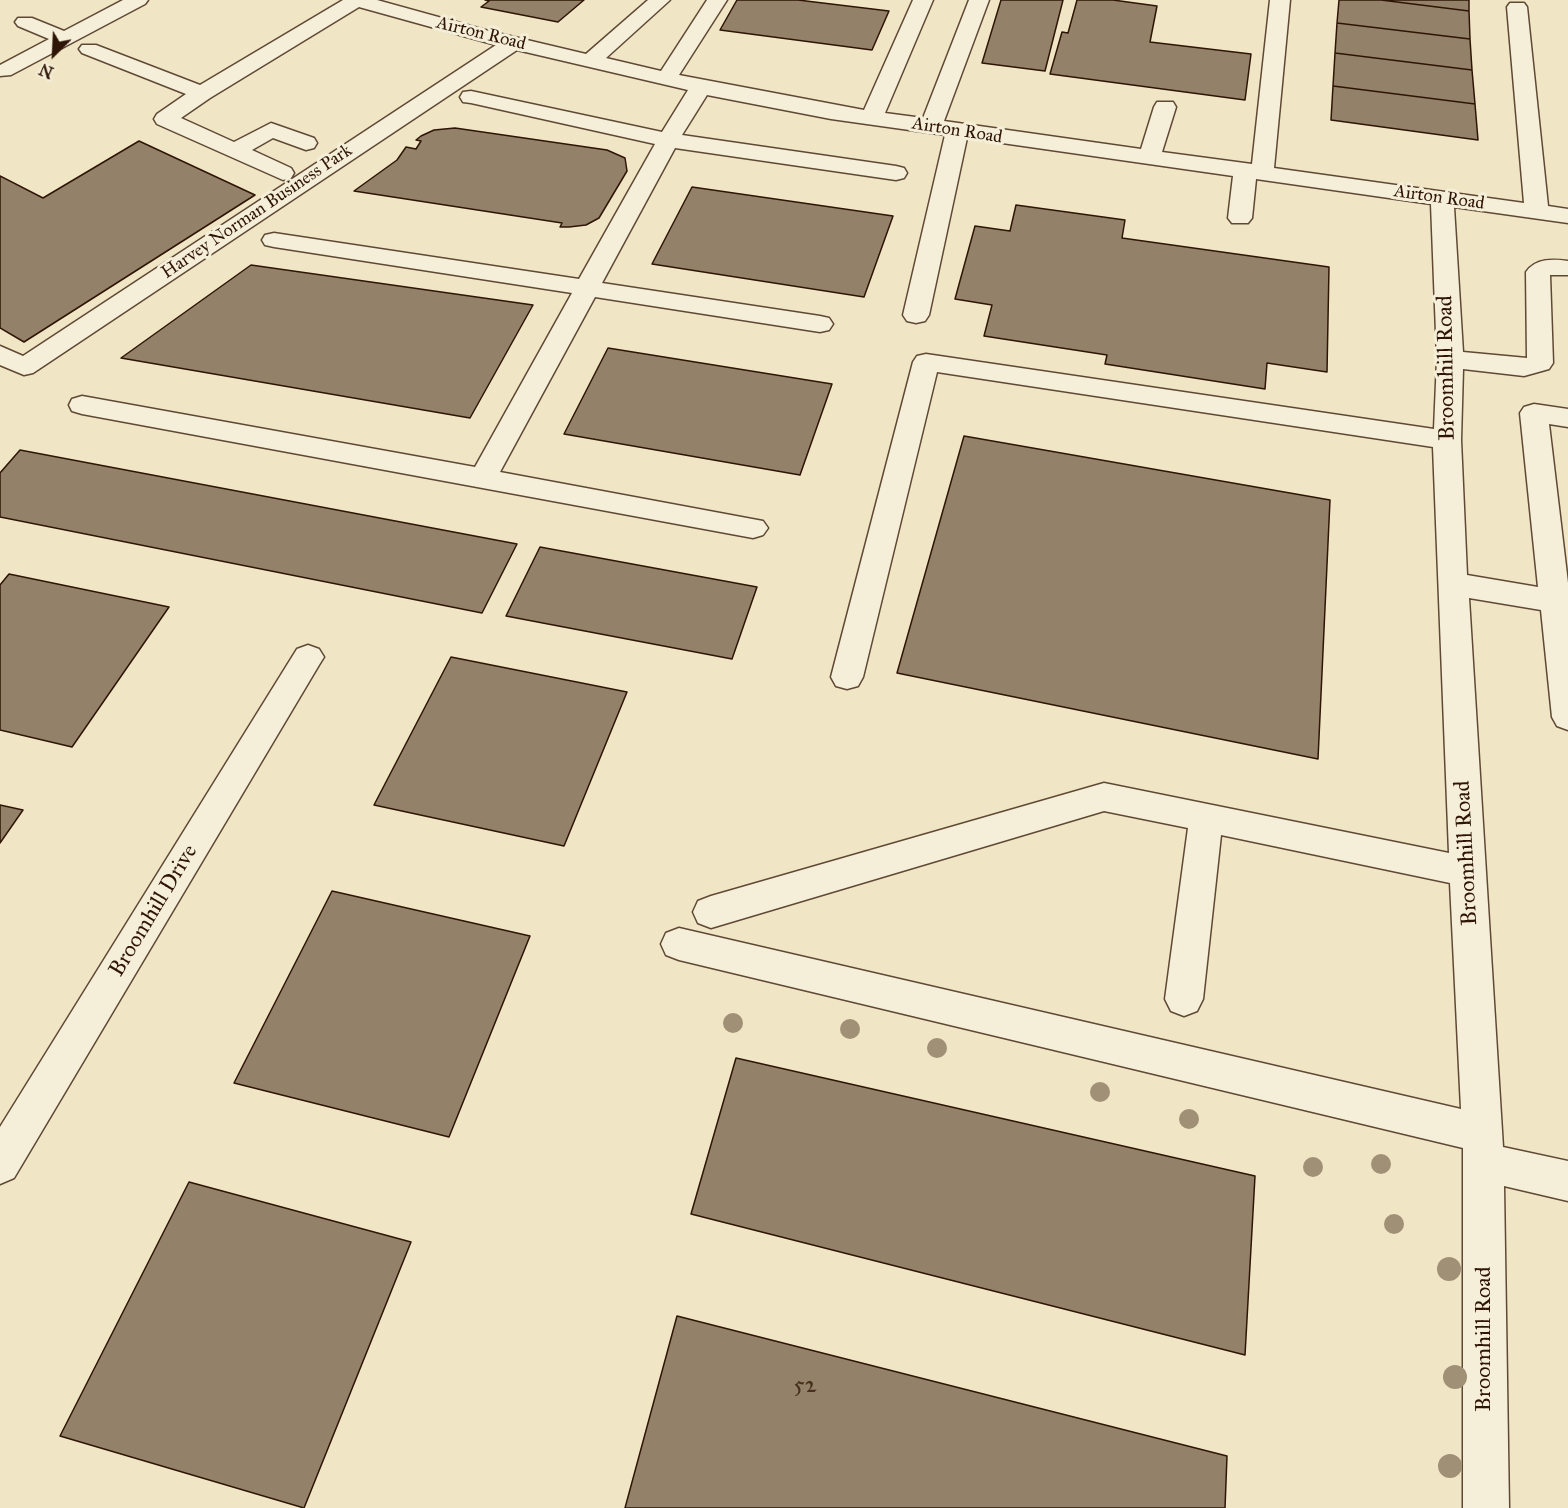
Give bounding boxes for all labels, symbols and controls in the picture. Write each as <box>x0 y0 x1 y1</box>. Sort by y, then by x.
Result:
street label: Airton Road <box>434 12 528 56</box>
north arrow <box>24 24 84 84</box>
text: N <box>36 59 57 82</box>
street label: Airton Road <box>910 113 1004 149</box>
street label: Harvey Norman Business Park <box>158 140 356 284</box>
street label: Airton Road <box>1392 181 1486 215</box>
street label: Broomhill Road <box>1433 295 1461 441</box>
street label: Broomhill Road <box>1450 780 1484 926</box>
street label: Broomhill Drive <box>104 840 204 982</box>
street label: Broomhill Road <box>1472 1266 1498 1412</box>
house number: 52 <box>794 1372 816 1400</box>

